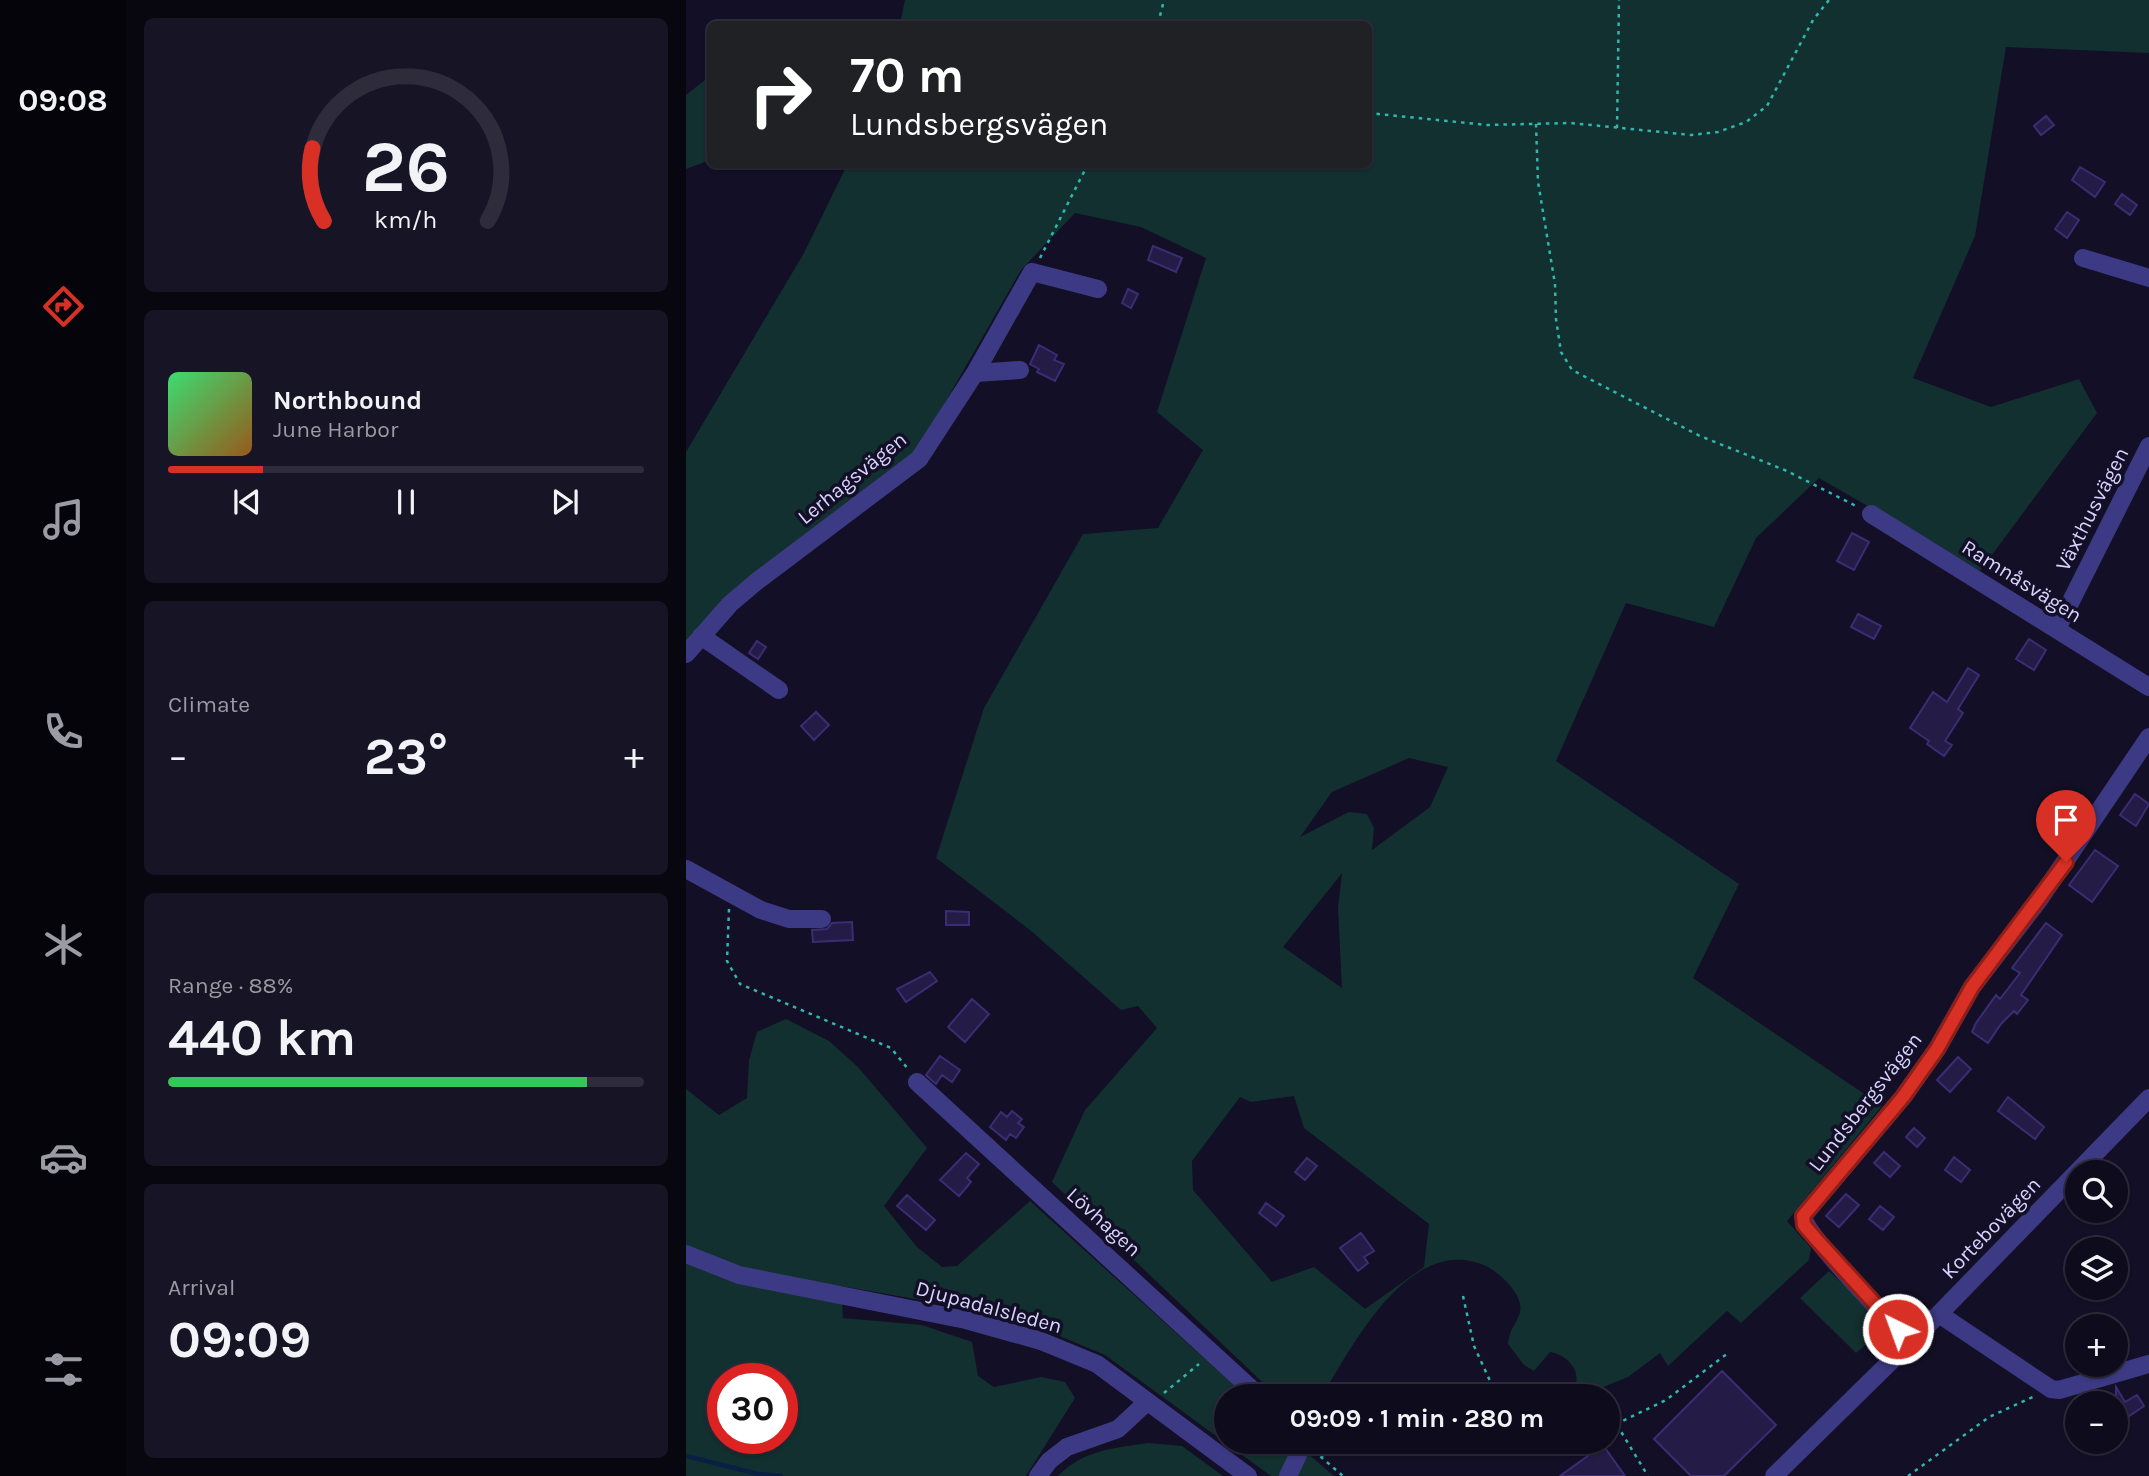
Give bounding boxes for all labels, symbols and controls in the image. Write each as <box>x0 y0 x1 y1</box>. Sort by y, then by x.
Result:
text: 70 m <box>850 47 964 104</box>
icon: right <box>735 49 826 140</box>
text: 09:08 <box>18 82 108 119</box>
text: Lundsbergsvägen <box>850 106 1108 143</box>
text: 26 <box>362 124 450 209</box>
text: km/h <box>374 205 438 234</box>
icon: directions <box>39 282 88 331</box>
text: Northbound <box>273 385 422 416</box>
text: June Harbor <box>273 416 398 443</box>
street label: Lerhagsvägen <box>793 427 911 529</box>
street label: Växthusvägen <box>2051 443 2133 575</box>
icon: previous <box>228 483 266 521</box>
icon: pause <box>387 483 425 521</box>
icon: next <box>546 483 584 521</box>
icon: music <box>39 495 88 544</box>
street label: Ramnåsvägen <box>1958 535 2086 627</box>
text: Climate <box>168 691 250 718</box>
icon: phone <box>39 707 88 756</box>
text: 23° <box>364 726 448 787</box>
text: − <box>168 734 188 779</box>
text: + <box>624 734 644 779</box>
pin <box>2036 790 2096 862</box>
icon: arrive <box>2047 801 2085 839</box>
icon: climate <box>39 920 88 969</box>
text: Range · 88% <box>168 972 293 999</box>
text: 440 km <box>168 1007 356 1068</box>
street label: Lundsbergsvägen <box>1803 1028 1927 1176</box>
icon: car <box>39 1133 88 1182</box>
map controls <box>2065 1160 2128 1454</box>
button: search <box>2065 1160 2128 1223</box>
street label: Kortebovägen <box>1937 1172 2045 1284</box>
street label: Lövhagen <box>1062 1183 1146 1261</box>
button: layers <box>2065 1237 2128 1300</box>
text: Arrival <box>168 1274 235 1301</box>
street label: Djupadalsleden <box>913 1276 1065 1338</box>
position arrow <box>1861 1292 1935 1366</box>
text: 09:09 <box>168 1309 311 1370</box>
button: + <box>2065 1314 2128 1377</box>
icon: filters <box>39 1345 88 1394</box>
speed limit sign: 30 <box>707 1363 798 1454</box>
button: − <box>2065 1391 2128 1454</box>
text: 09:09 · 1 min · 280 m <box>1290 1403 1544 1434</box>

